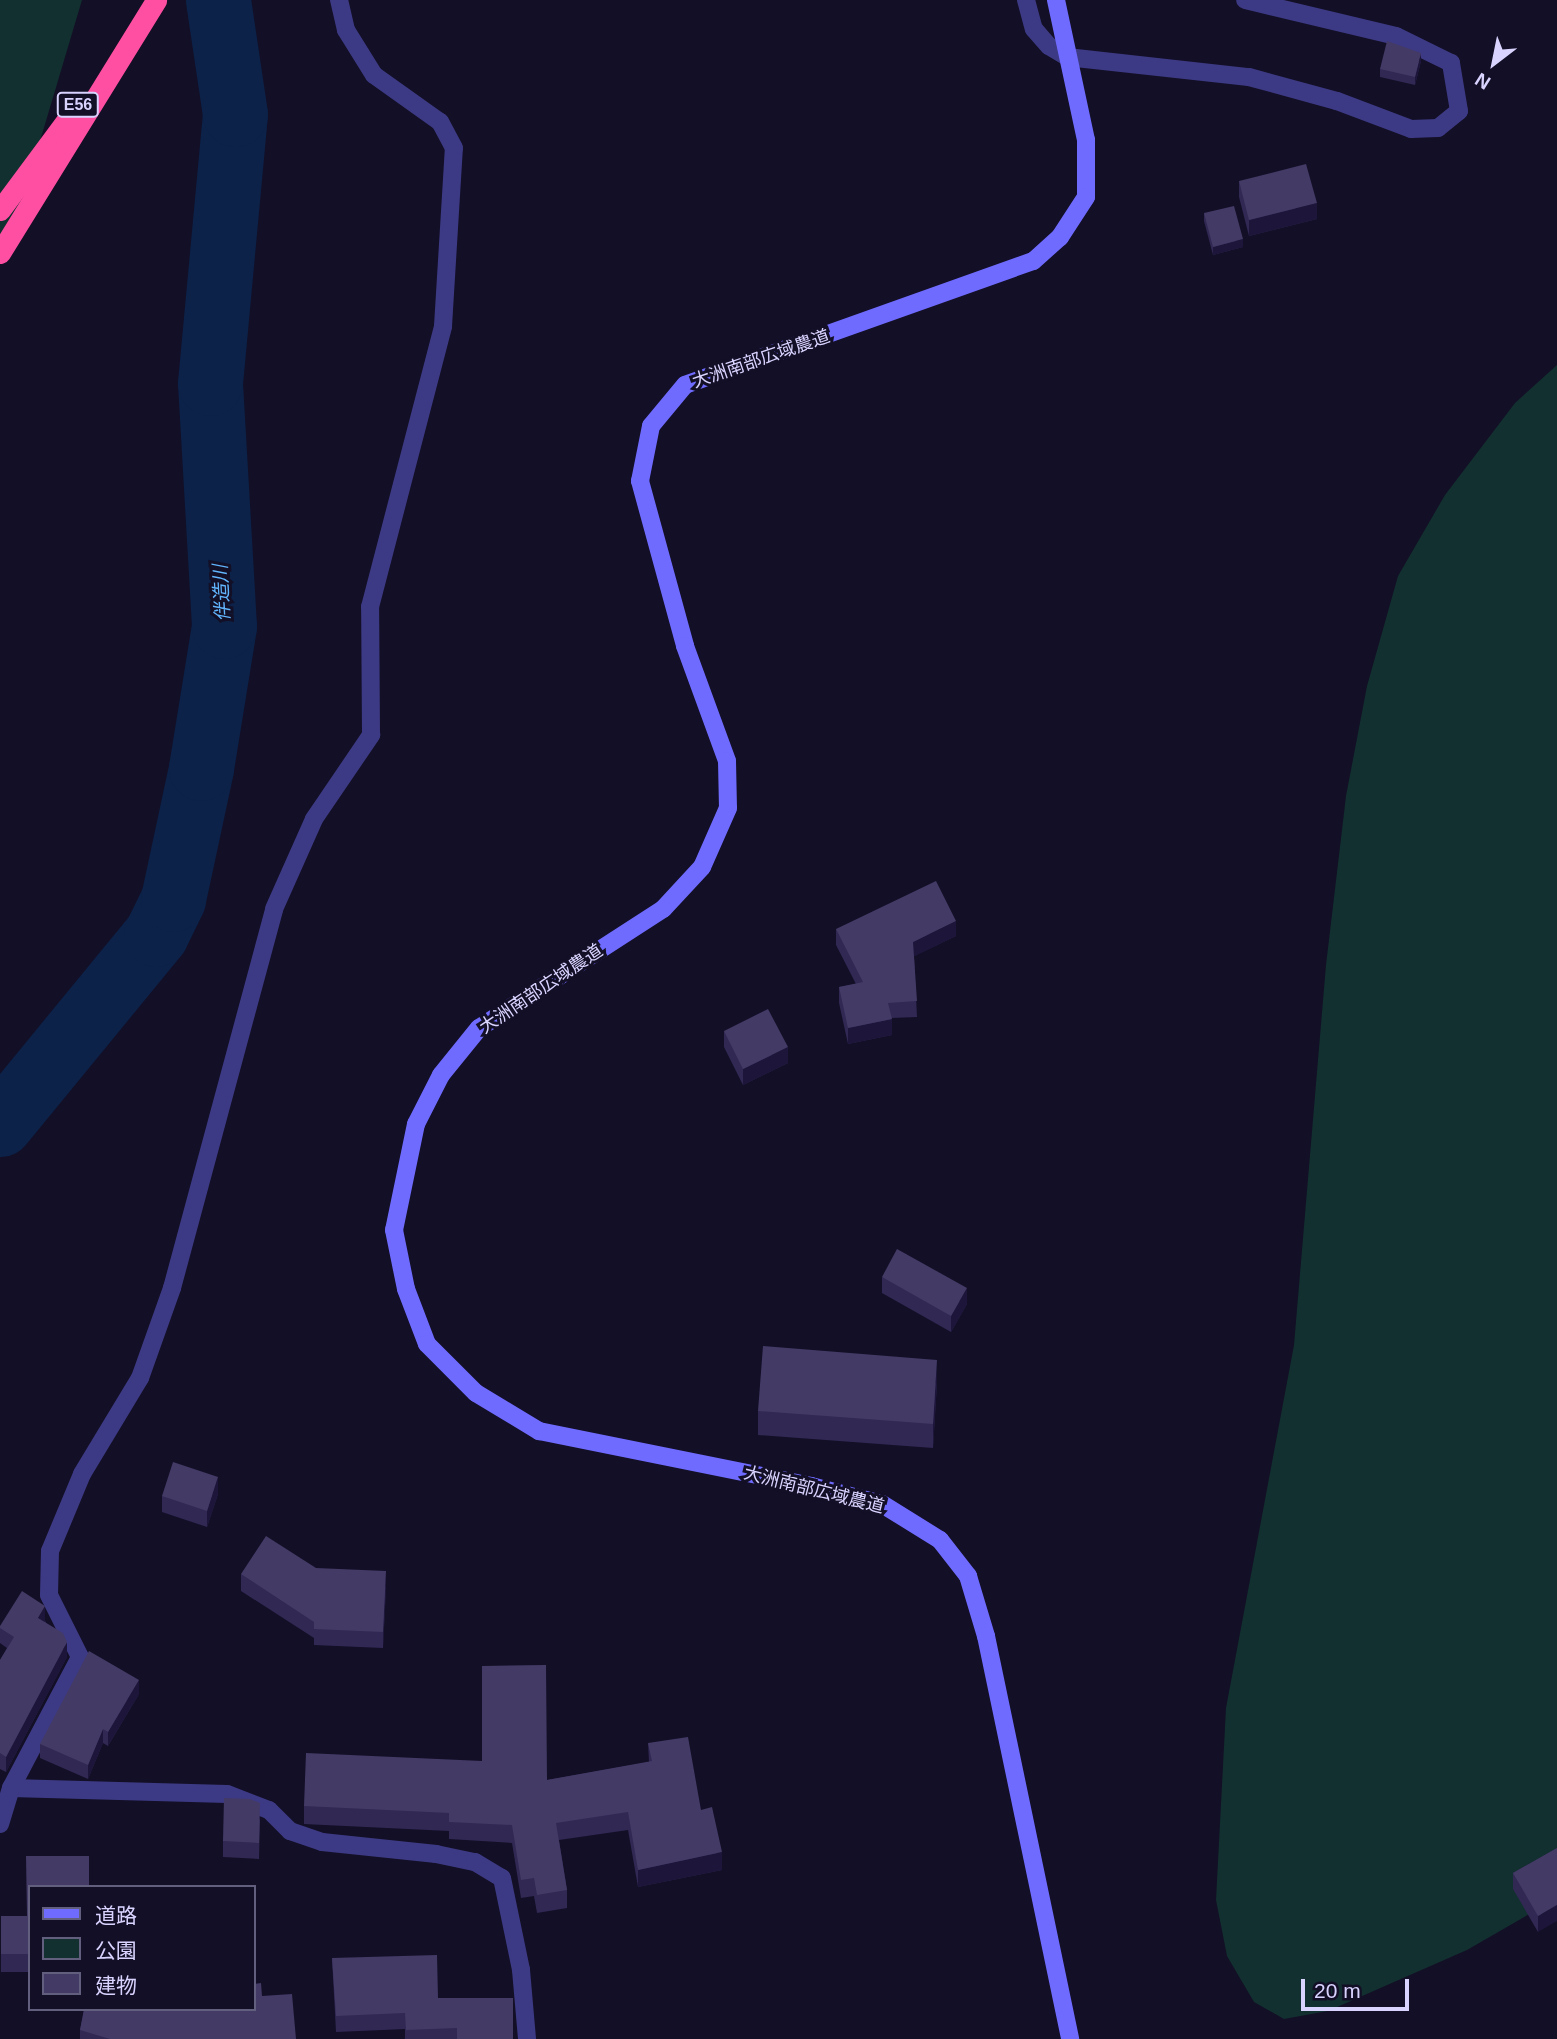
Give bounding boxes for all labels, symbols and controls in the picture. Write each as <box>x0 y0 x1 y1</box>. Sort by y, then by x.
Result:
north arrow <box>1459 28 1529 98</box>
text: N <box>1471 69 1494 94</box>
road number: E56 <box>55 92 101 118</box>
street label: 大洲南部広域農道 <box>689 325 833 393</box>
water label: 伴造川 <box>209 564 235 622</box>
street label: 大洲南部広域農道 <box>475 940 607 1038</box>
street label: 大洲南部広域農道 <box>742 1462 886 1518</box>
legend <box>28 1885 256 2011</box>
text: 道路 <box>95 1904 137 1927</box>
text: 公園 <box>95 1939 137 1962</box>
scale bar <box>1305 1966 1414 2010</box>
text: 建物 <box>95 1974 137 1997</box>
text: 20 m <box>1314 1979 1361 2002</box>

